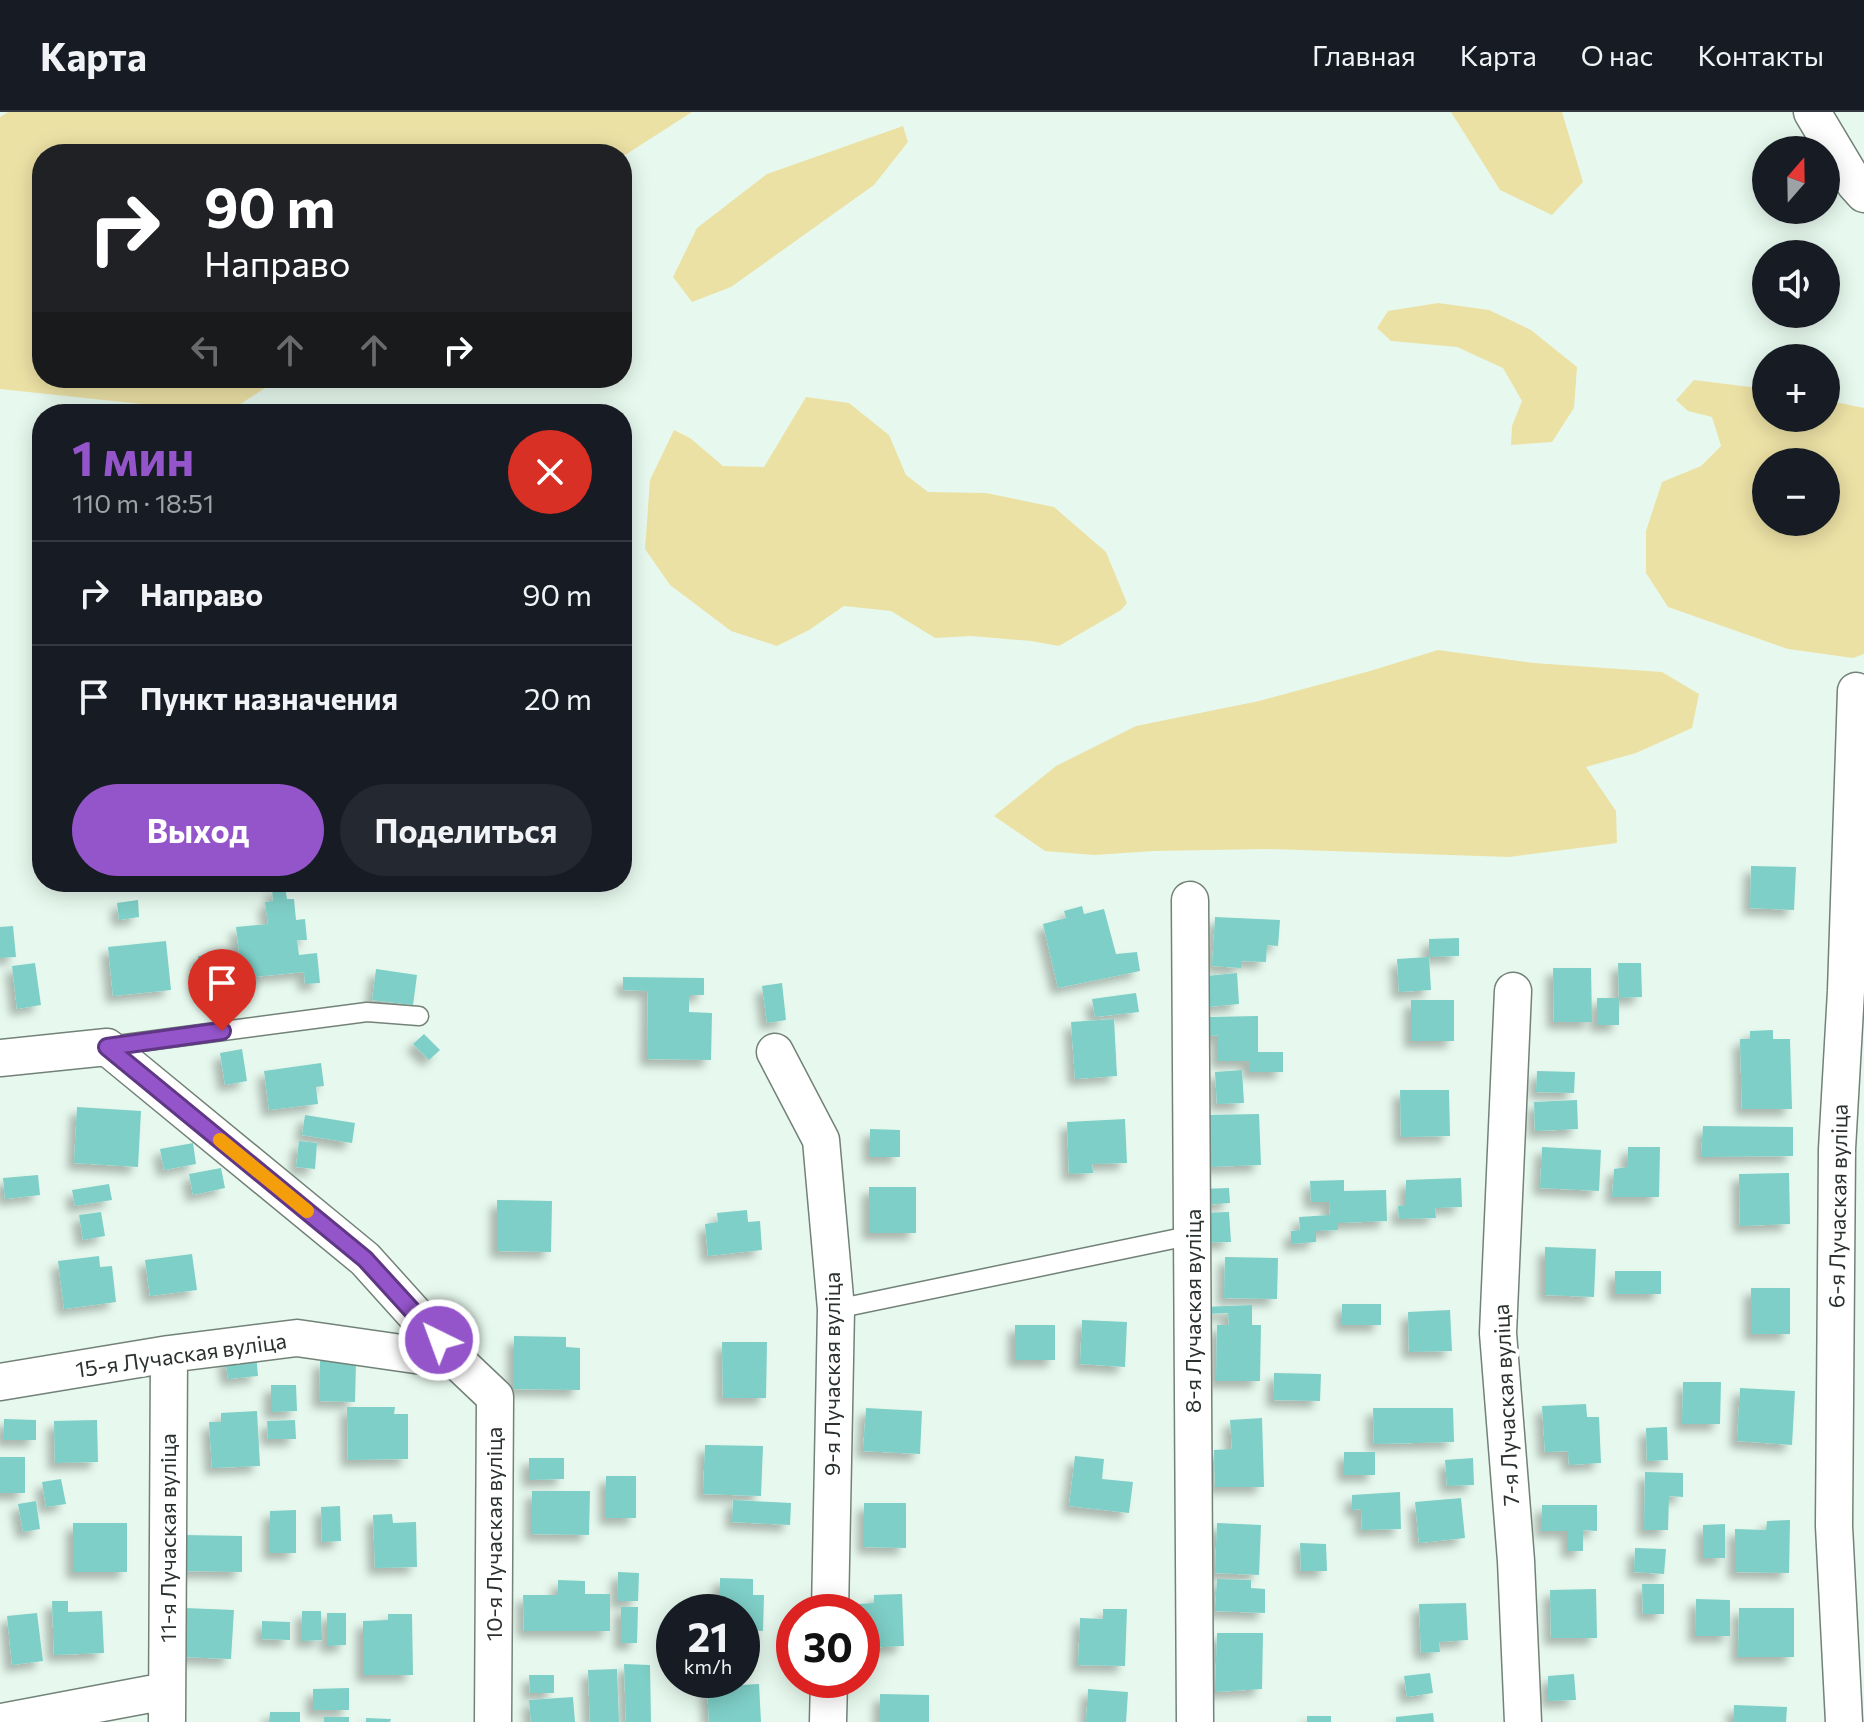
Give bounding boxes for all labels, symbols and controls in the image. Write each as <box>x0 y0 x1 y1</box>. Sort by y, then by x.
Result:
text: Карта <box>40 32 147 79</box>
text: Главная <box>1312 38 1416 72</box>
text: Карта <box>1460 38 1537 72</box>
text: О нас <box>1581 38 1653 72</box>
text: Контакты <box>1697 38 1824 72</box>
north arrow <box>1752 136 1840 224</box>
map controls <box>1752 136 1840 536</box>
text: 90 m <box>204 171 335 240</box>
icon: right <box>72 176 176 280</box>
text: Направо <box>204 240 350 284</box>
button: sound <box>1752 240 1840 328</box>
icon: left <box>184 328 228 372</box>
icon: ahead <box>268 328 312 372</box>
icon: ahead <box>352 328 396 372</box>
icon: right <box>436 328 480 372</box>
button: + <box>1752 344 1840 432</box>
text: 1 мин <box>72 427 194 486</box>
button: close <box>508 430 592 514</box>
button: − <box>1752 448 1840 536</box>
text: 110 m · 18:51 <box>72 487 214 518</box>
icon: right <box>72 571 116 615</box>
text: Направо <box>140 575 263 612</box>
text: 90 m <box>522 575 592 612</box>
icon: arrive <box>72 675 116 719</box>
text: Пункт назначения <box>140 679 398 716</box>
text: 20 m <box>524 679 592 716</box>
button: Выход <box>72 784 324 876</box>
button: Поделиться <box>340 784 592 876</box>
pin <box>188 949 256 1031</box>
icon: arrive <box>200 961 244 1005</box>
street label: 6-я Лучаская вуліца <box>1822 1104 1853 1308</box>
street label: 8-я Лучаская вуліца <box>1179 1209 1206 1413</box>
street label: 9-я Лучаская вуліца <box>818 1272 845 1476</box>
position arrow <box>397 1298 481 1382</box>
street label: 7-я Лучаская вуліца <box>1487 1303 1524 1507</box>
street label: 15-я Лучаская вуліца <box>74 1326 288 1383</box>
street label: 10-я Лучаская вуліца <box>480 1427 507 1641</box>
street label: 11-я Лучаская вуліца <box>154 1433 181 1643</box>
speed limit sign: 30 <box>776 1594 880 1698</box>
text: 21 <box>688 1611 728 1660</box>
text: km/h <box>684 1654 732 1678</box>

